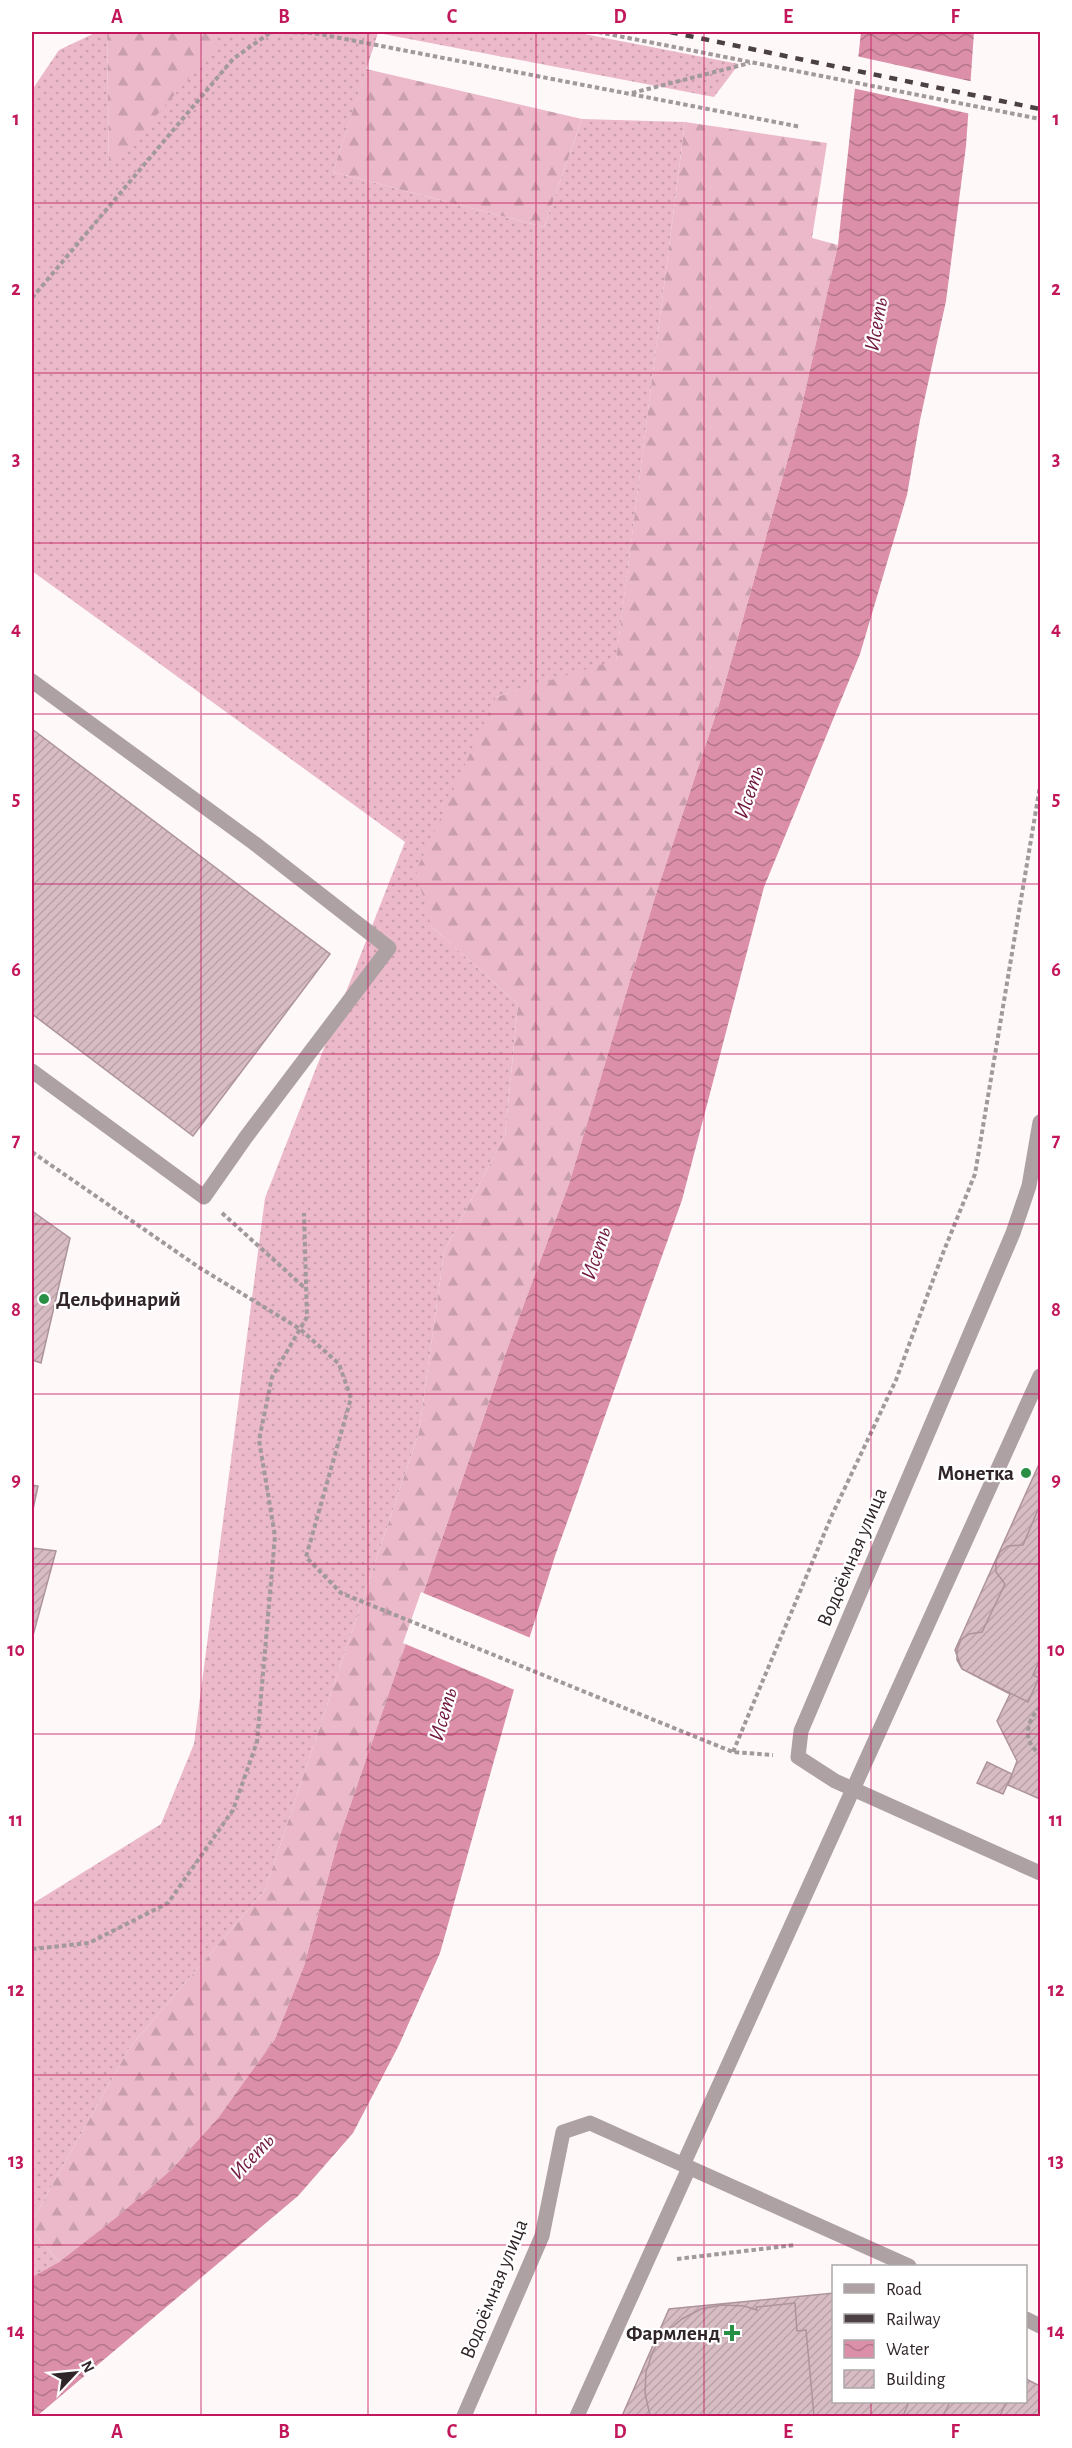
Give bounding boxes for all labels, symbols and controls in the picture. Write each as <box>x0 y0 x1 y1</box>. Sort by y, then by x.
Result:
text: A <box>111 7 123 27</box>
text: B <box>278 7 290 27</box>
text: C <box>447 7 458 27</box>
text: D <box>613 7 627 27</box>
text: E <box>783 7 793 27</box>
text: F <box>950 7 960 27</box>
text: 1 <box>12 109 20 129</box>
text: 1 <box>1052 109 1060 129</box>
text: 2 <box>11 279 21 299</box>
text: 2 <box>1051 279 1061 299</box>
water label: Исеть <box>860 295 892 352</box>
text: 3 <box>12 449 20 469</box>
text: 3 <box>1052 449 1060 469</box>
text: 4 <box>11 619 21 639</box>
text: 4 <box>1051 619 1061 639</box>
water label: Исеть <box>730 763 768 821</box>
text: 5 <box>12 789 20 809</box>
text: 5 <box>1052 789 1060 809</box>
text: 6 <box>11 960 21 980</box>
text: 6 <box>1051 960 1061 980</box>
text: 7 <box>12 1130 21 1150</box>
text: 7 <box>1052 1130 1061 1150</box>
water label: Исеть <box>577 1224 615 1282</box>
place label: Дельфинарий <box>56 1289 181 1310</box>
marker: Дельфинарий <box>37 1292 51 1306</box>
text: 8 <box>11 1300 21 1320</box>
text: 8 <box>1051 1300 1061 1320</box>
place label: Монетка <box>937 1463 1014 1484</box>
marker: Монетка <box>1019 1466 1033 1480</box>
text: 9 <box>11 1470 21 1490</box>
text: 9 <box>1051 1470 1061 1490</box>
street label: Водоёмная улица <box>813 1484 891 1630</box>
text: 10 <box>7 1640 25 1660</box>
text: 10 <box>1047 1640 1065 1660</box>
water label: Исеть <box>425 1685 461 1743</box>
text: 11 <box>9 1810 23 1830</box>
text: 11 <box>1049 1810 1063 1830</box>
text: 12 <box>8 1980 24 2000</box>
text: 12 <box>1048 1980 1064 2000</box>
water label: Исеть <box>226 2129 279 2183</box>
text: 13 <box>8 2151 24 2171</box>
text: 13 <box>1048 2151 1064 2171</box>
street label: Водоёмная улица <box>456 2216 532 2362</box>
legend <box>832 2265 1027 2403</box>
text: Road <box>886 2281 922 2299</box>
text: Railway <box>886 2311 941 2329</box>
text: 14 <box>7 2321 25 2341</box>
text: 14 <box>1047 2321 1065 2341</box>
place label: Фармленд <box>626 2323 720 2344</box>
marker: Фармленд <box>725 2326 739 2340</box>
text: Water <box>886 2341 929 2359</box>
north arrow <box>45 2343 105 2403</box>
text: N <box>78 2358 97 2375</box>
text: Building <box>886 2371 946 2389</box>
text: A <box>111 2422 123 2442</box>
text: B <box>278 2422 290 2442</box>
text: C <box>447 2422 458 2442</box>
text: D <box>613 2422 627 2442</box>
text: E <box>783 2422 793 2442</box>
text: F <box>950 2422 960 2442</box>

